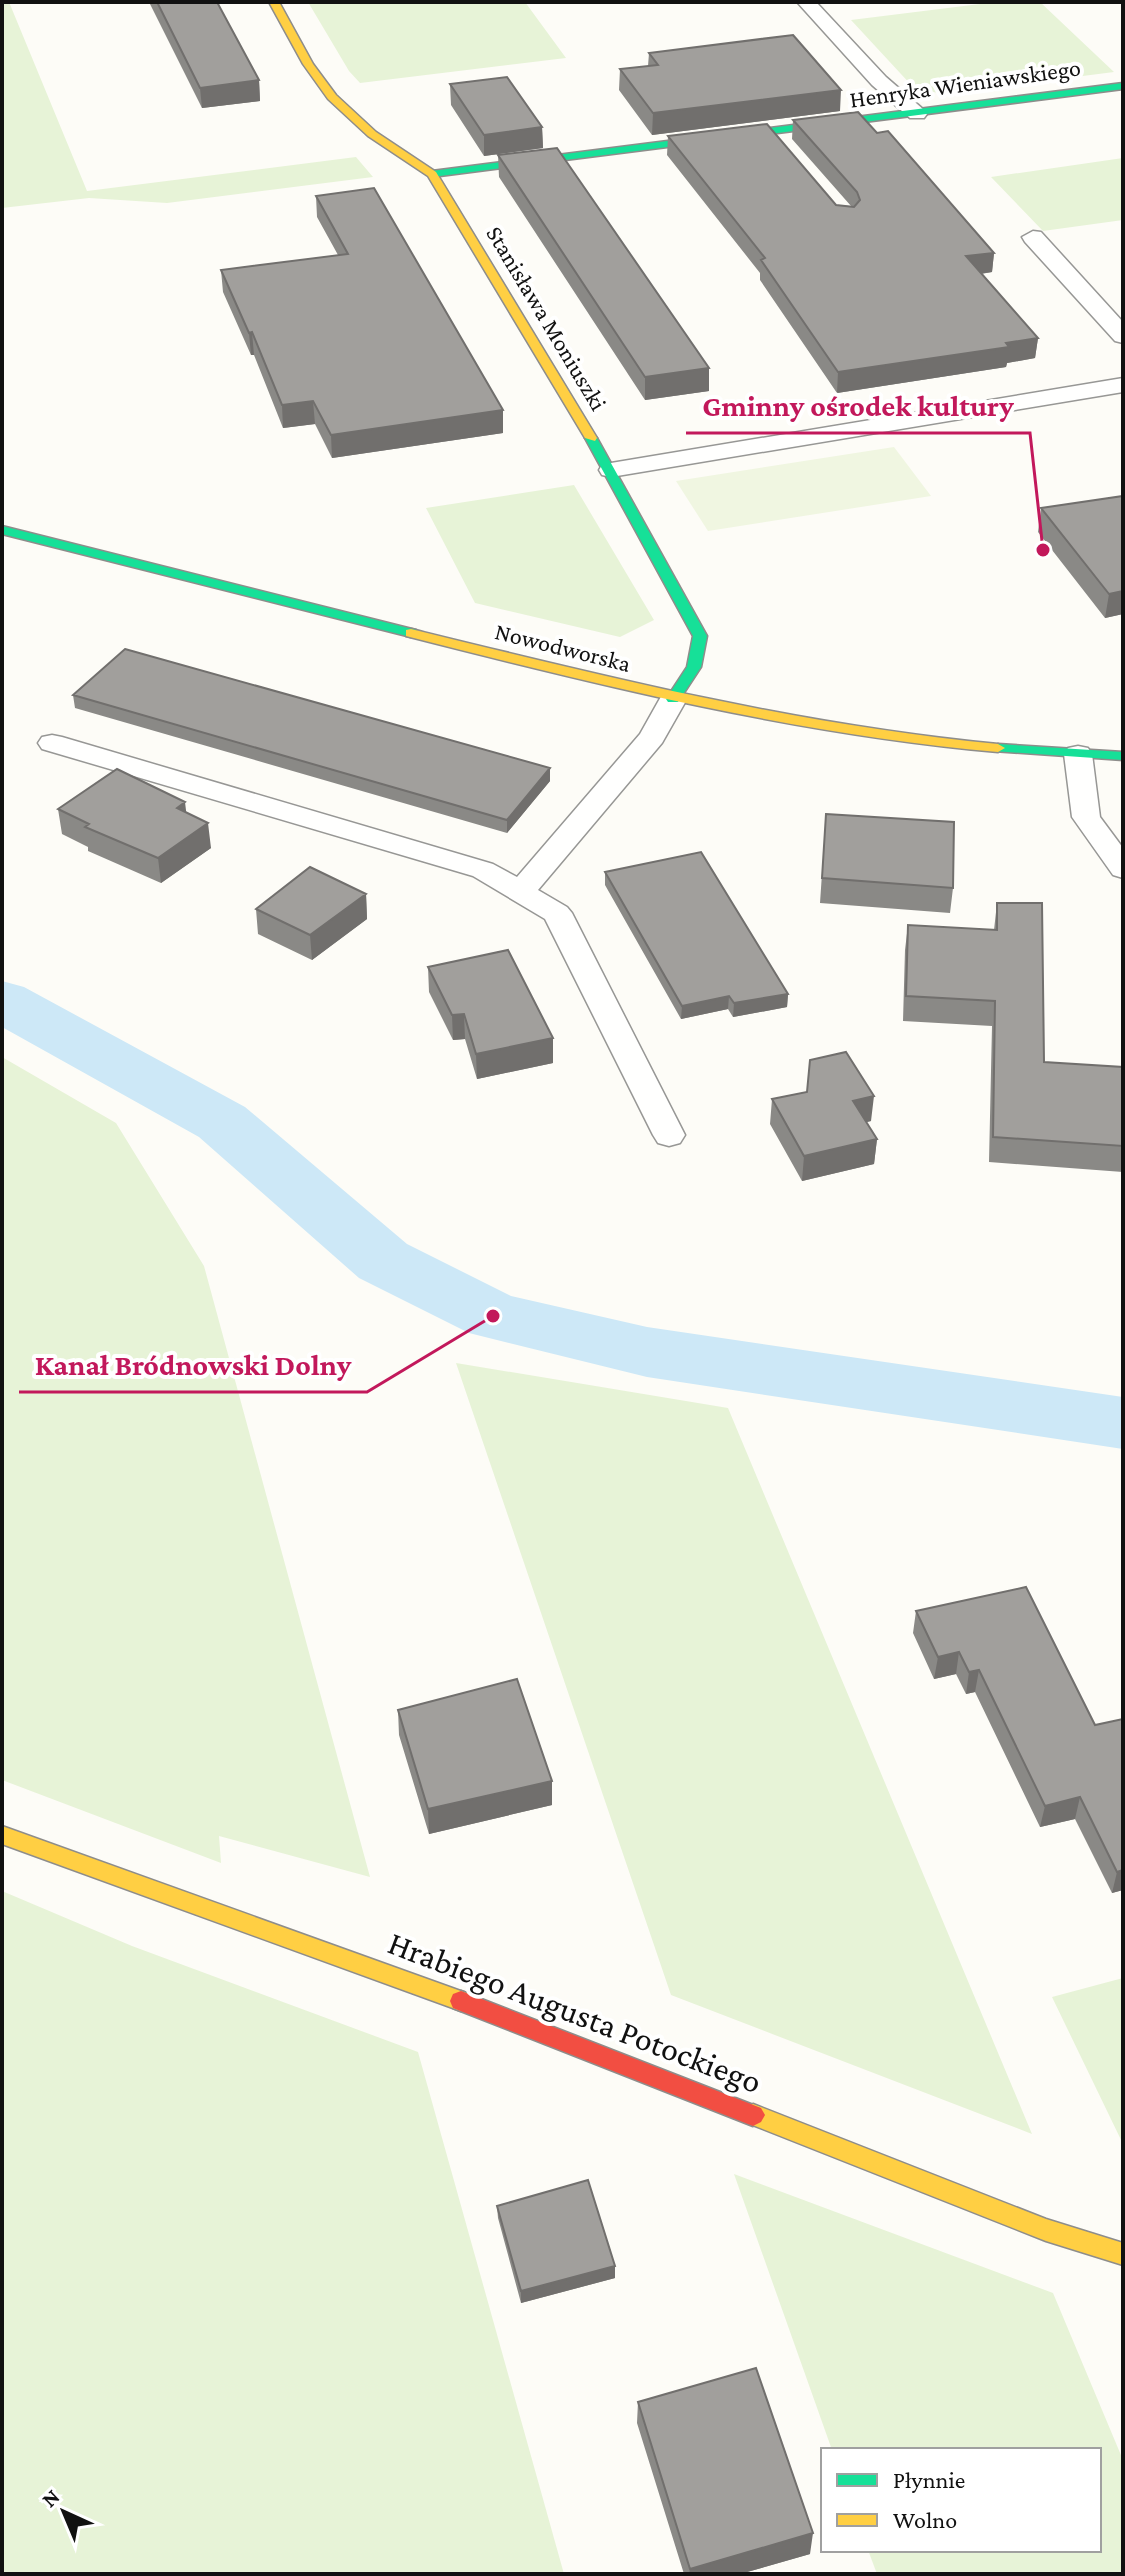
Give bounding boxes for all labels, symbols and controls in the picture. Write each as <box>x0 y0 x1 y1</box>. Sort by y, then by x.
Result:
street label: Henryka Wieniawskiego <box>848 53 1082 113</box>
street label: Stanisława Moniuszki <box>481 221 613 415</box>
callout: Gminny ośrodek kultury <box>686 379 1030 433</box>
text: Gminny ośrodek kultury <box>702 389 1014 422</box>
street label: Nowodworska <box>492 617 634 677</box>
callout: Kanał Bródnowski Dolny <box>19 1338 367 1392</box>
text: Kanał Bródnowski Dolny <box>35 1348 352 1381</box>
street label: Hrabiego Augusta Potockiego <box>383 1924 767 2101</box>
legend <box>821 2448 1101 2552</box>
text: Płynnie <box>893 2466 965 2493</box>
north arrow <box>24 2472 104 2552</box>
text: N <box>36 2484 65 2512</box>
text: Wolno <box>893 2506 957 2533</box>

